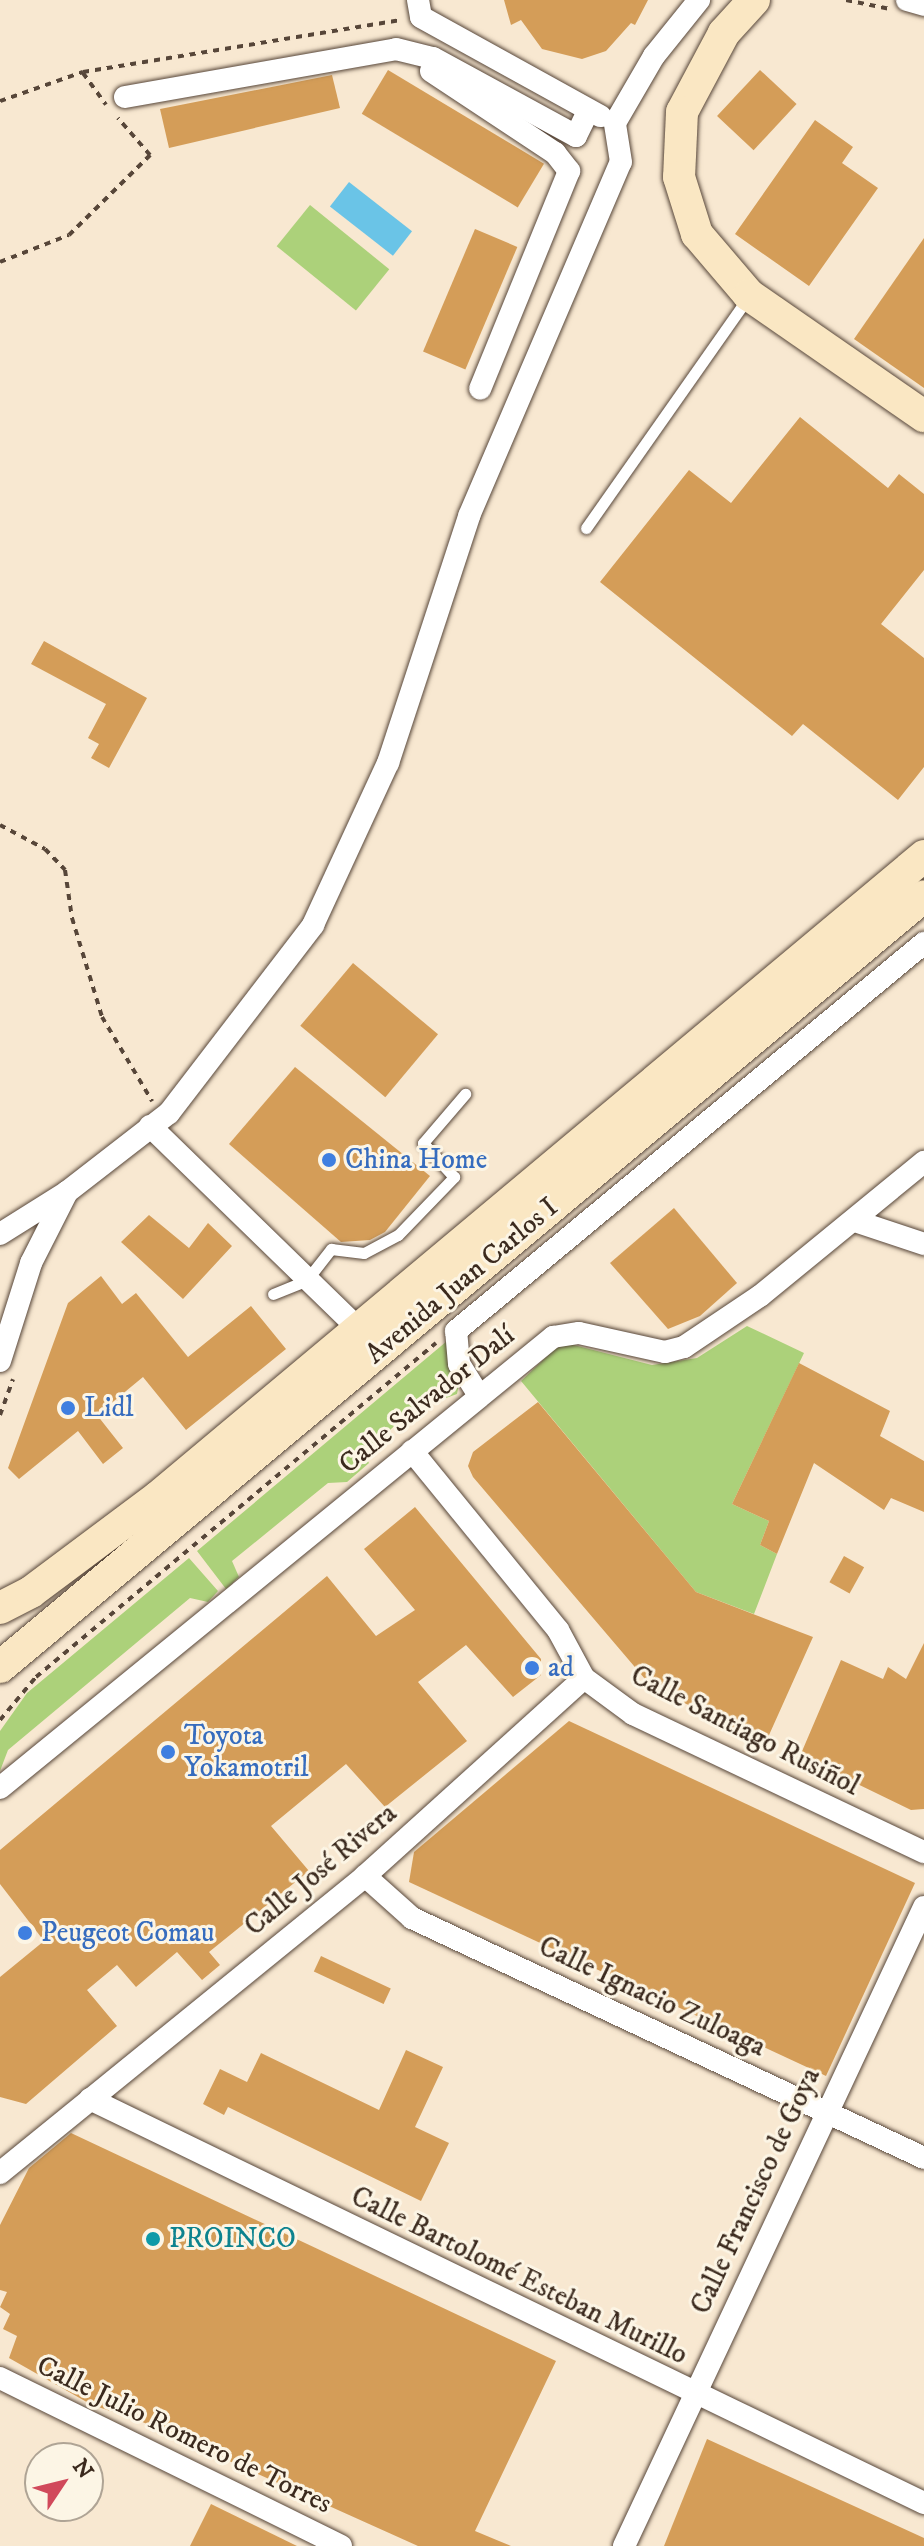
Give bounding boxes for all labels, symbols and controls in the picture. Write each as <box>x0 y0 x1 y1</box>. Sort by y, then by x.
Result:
place label: China Home <box>345 1143 487 1177</box>
marker: China Home <box>320 1151 338 1169</box>
street label: Avenida Juan Carlos I <box>359 1191 565 1371</box>
street label: Calle Salvador Dalí <box>332 1319 522 1481</box>
place label: Lidl <box>84 1391 134 1425</box>
marker: Lidl <box>59 1399 77 1417</box>
place label: ad <box>548 1651 574 1685</box>
marker: ad <box>523 1659 541 1677</box>
street label: Calle Santiago Rusiñol <box>625 1659 865 1803</box>
place label: Toyota Yokamotril <box>184 1719 309 1785</box>
marker: Toyota Yokamotril <box>159 1743 177 1761</box>
street label: Calle José Rivera <box>238 1797 404 1943</box>
place label: Peugeot Comau <box>41 1916 214 1950</box>
marker: Peugeot Comau <box>16 1924 34 1942</box>
street label: Calle Ignacio Zuloaga <box>533 1930 771 2064</box>
street label: Calle Francisco de Goya <box>684 2063 828 2319</box>
street label: Calle Bartolomé Esteban Murillo <box>345 2180 693 2372</box>
place label: PROINCO <box>169 2222 296 2256</box>
marker: PROINCO <box>144 2230 162 2248</box>
street label: Calle Julio Romero de Torres <box>31 2349 337 2521</box>
north arrow <box>24 2442 104 2522</box>
text: N <box>66 2454 99 2484</box>

